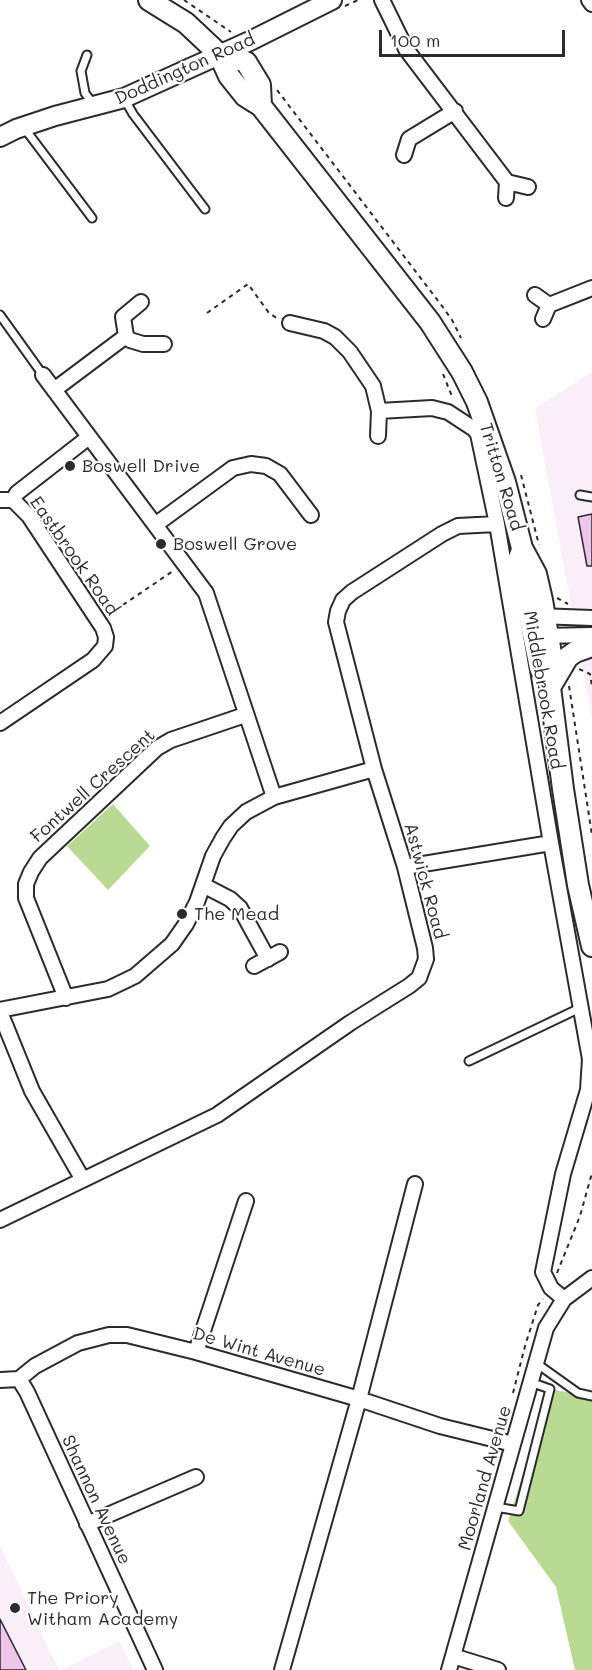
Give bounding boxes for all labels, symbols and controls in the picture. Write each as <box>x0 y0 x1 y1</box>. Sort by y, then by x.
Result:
scale bar <box>382 18 568 56</box>
street label: Doddington Road <box>112 28 258 110</box>
text: 100 m <box>390 28 440 52</box>
street label: Tritton Road <box>474 420 528 534</box>
place label: Boswell Drive <box>82 455 200 477</box>
marker: Boswell Drive <box>63 459 77 473</box>
street label: Eastbrook Road <box>25 492 123 620</box>
place label: Boswell Grove <box>173 533 297 555</box>
marker: Boswell Grove <box>154 537 168 551</box>
street label: Middlebrook Road <box>518 609 568 771</box>
street label: Fontwell Crescent <box>26 724 160 848</box>
street label: Astwick Road <box>399 821 451 941</box>
place label: The Mead <box>194 903 279 925</box>
marker: The Mead <box>175 907 189 921</box>
street label: De Wint Avenue <box>190 1323 328 1381</box>
street label: Moorland Avenue <box>454 1403 516 1553</box>
street label: Shannon Avenue <box>57 1432 135 1568</box>
place label: The Priory Witham Academy <box>27 1587 178 1630</box>
marker: The Priory Witham Academy <box>8 1601 22 1615</box>

